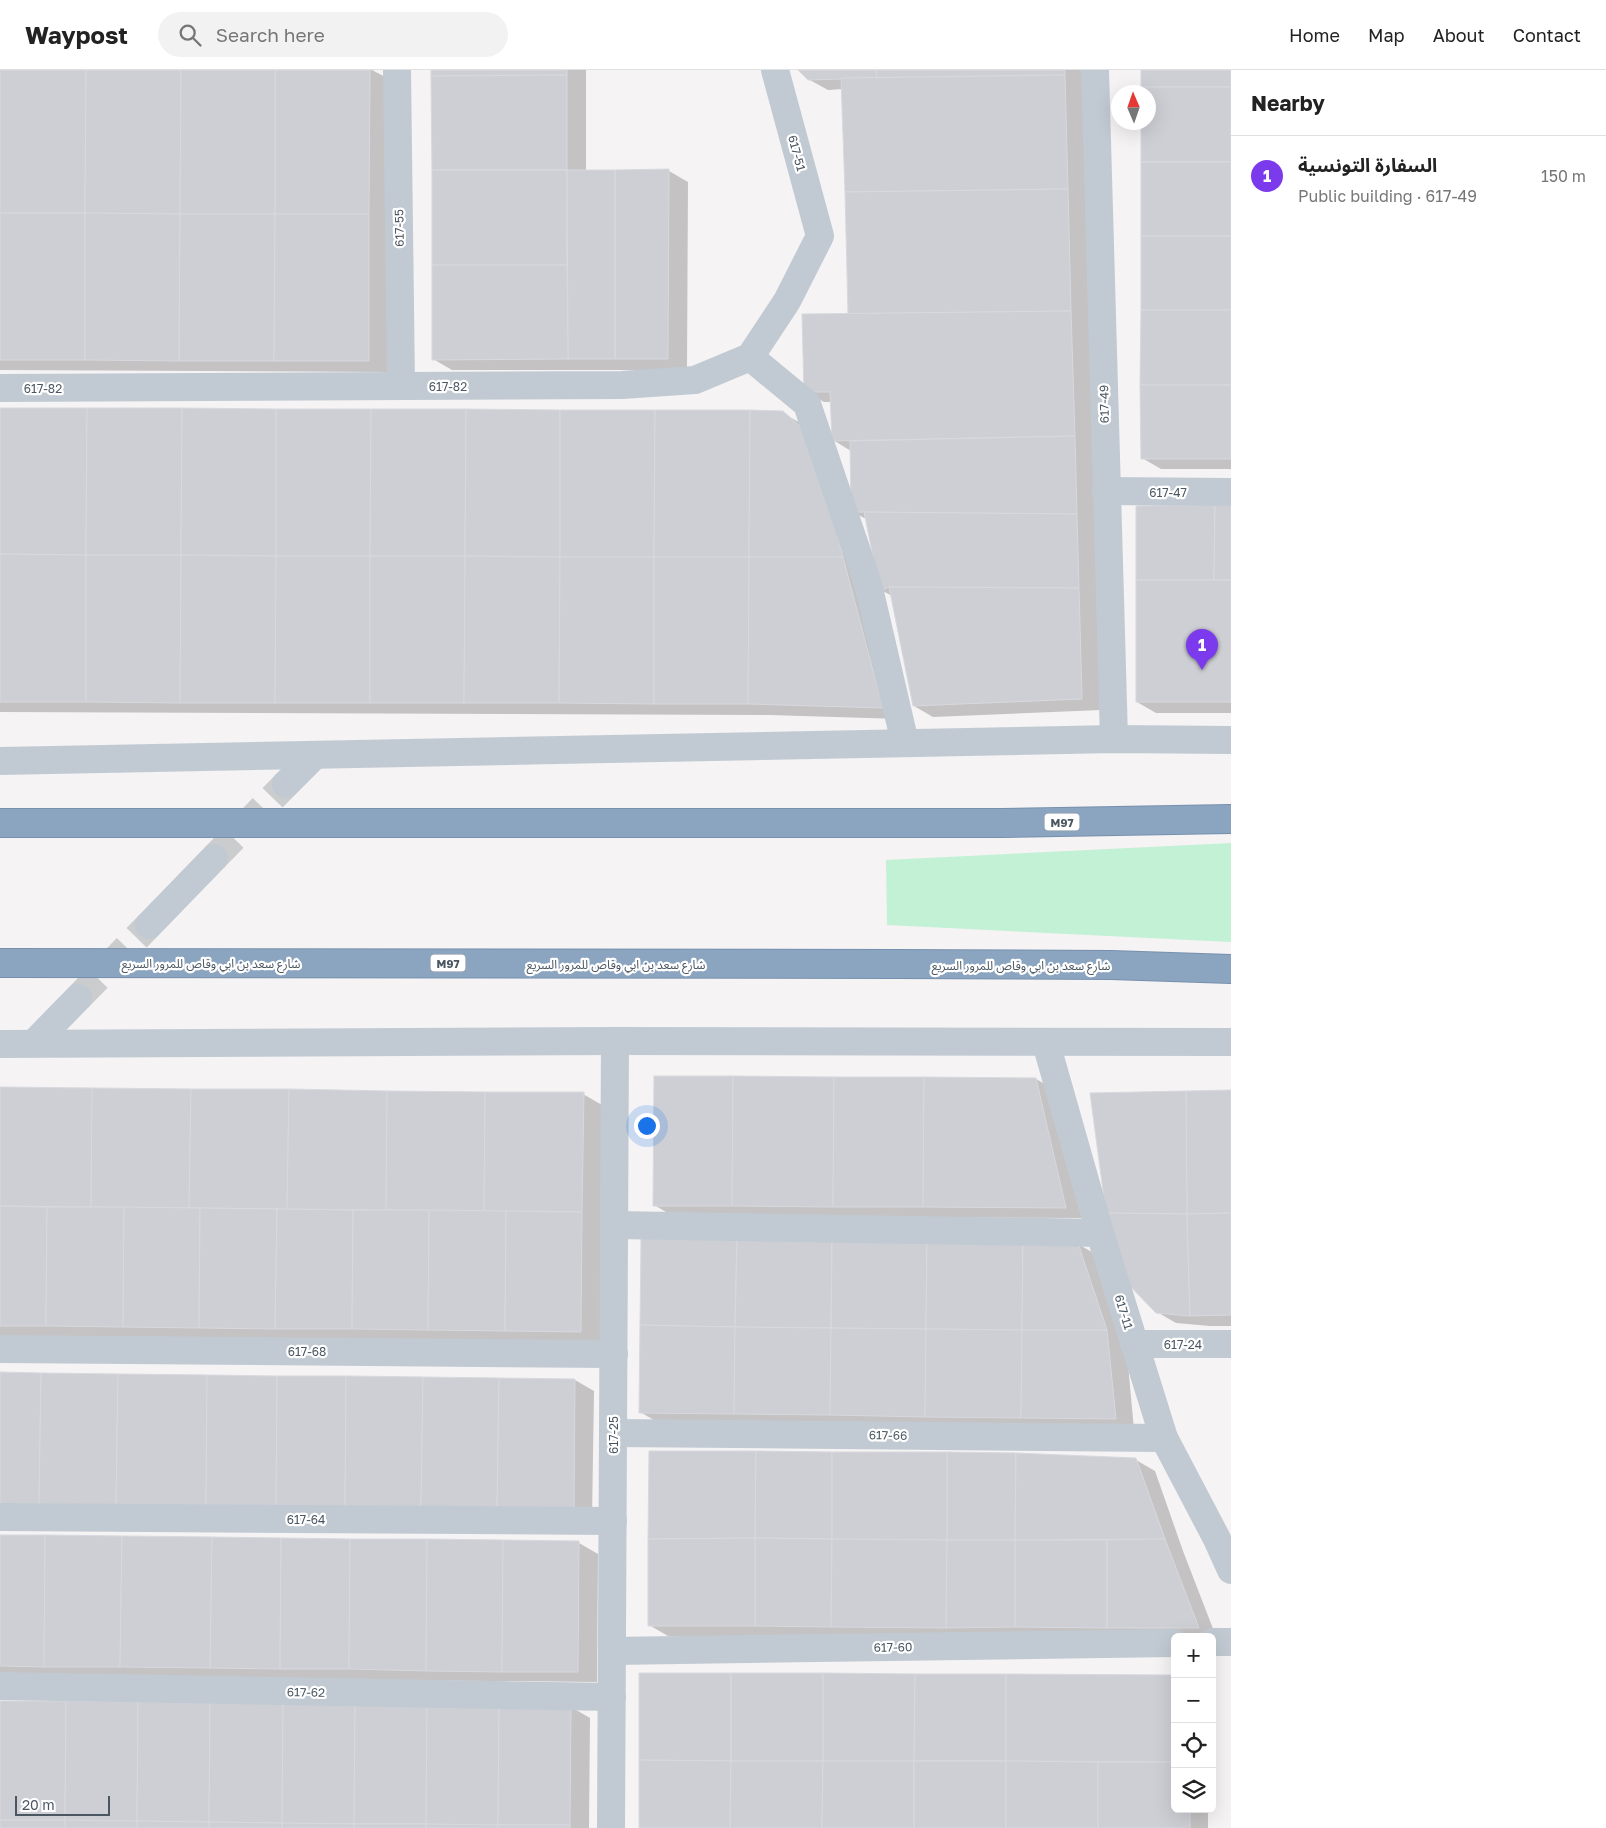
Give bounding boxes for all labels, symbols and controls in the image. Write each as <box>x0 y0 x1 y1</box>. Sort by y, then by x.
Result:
search box <box>158 12 508 57</box>
text: Waypost <box>25 20 128 49</box>
icon: search <box>176 21 204 49</box>
text: Search here <box>216 23 325 46</box>
text: Home <box>1289 24 1340 46</box>
text: Map <box>1368 24 1405 46</box>
text: About <box>1433 24 1485 46</box>
text: Contact <box>1513 24 1581 46</box>
north arrow <box>1111 85 1156 130</box>
text: Nearby <box>1251 90 1325 116</box>
street label: 617-51 <box>785 133 809 173</box>
text: السفارة التونسية <box>1298 153 1437 176</box>
text: 1 <box>1263 166 1271 186</box>
text: 150 m <box>1541 166 1586 186</box>
text: Public building · 617-49 <box>1298 186 1477 206</box>
street label: 617-55 <box>391 209 407 247</box>
street label: 617-82 <box>429 379 467 394</box>
street label: 617-82 <box>24 381 62 396</box>
street label: 617-49 <box>1096 385 1112 423</box>
street label: 617-47 <box>1149 485 1187 500</box>
pin: 1 <box>1186 629 1218 670</box>
road number: M97 <box>1044 814 1080 830</box>
road number: M97 <box>430 954 466 971</box>
street label: شارع سعد بن ابي وقاص للمرور السريع <box>122 956 300 973</box>
street label: شارع سعد بن ابي وقاص للمرور السريع <box>527 957 705 974</box>
street label: شارع سعد بن ابي وقاص للمرور السريع <box>932 958 1110 975</box>
your location <box>634 1113 660 1139</box>
street label: 617-11 <box>1112 1293 1136 1331</box>
street label: 617-24 <box>1164 1337 1202 1352</box>
street label: 617-68 <box>288 1344 326 1359</box>
street label: 617-25 <box>606 1416 621 1454</box>
street label: 617-66 <box>869 1427 907 1443</box>
street label: 617-64 <box>287 1512 325 1527</box>
map controls <box>1171 1633 1216 1813</box>
button: + <box>1171 1633 1216 1678</box>
street label: 617-60 <box>874 1639 912 1655</box>
button: − <box>1171 1678 1216 1723</box>
street label: 617-62 <box>287 1684 325 1700</box>
button: locate <box>1171 1723 1216 1768</box>
button: layers <box>1171 1768 1216 1813</box>
scale bar <box>15 1793 110 1816</box>
text: 20 m <box>22 1796 55 1813</box>

